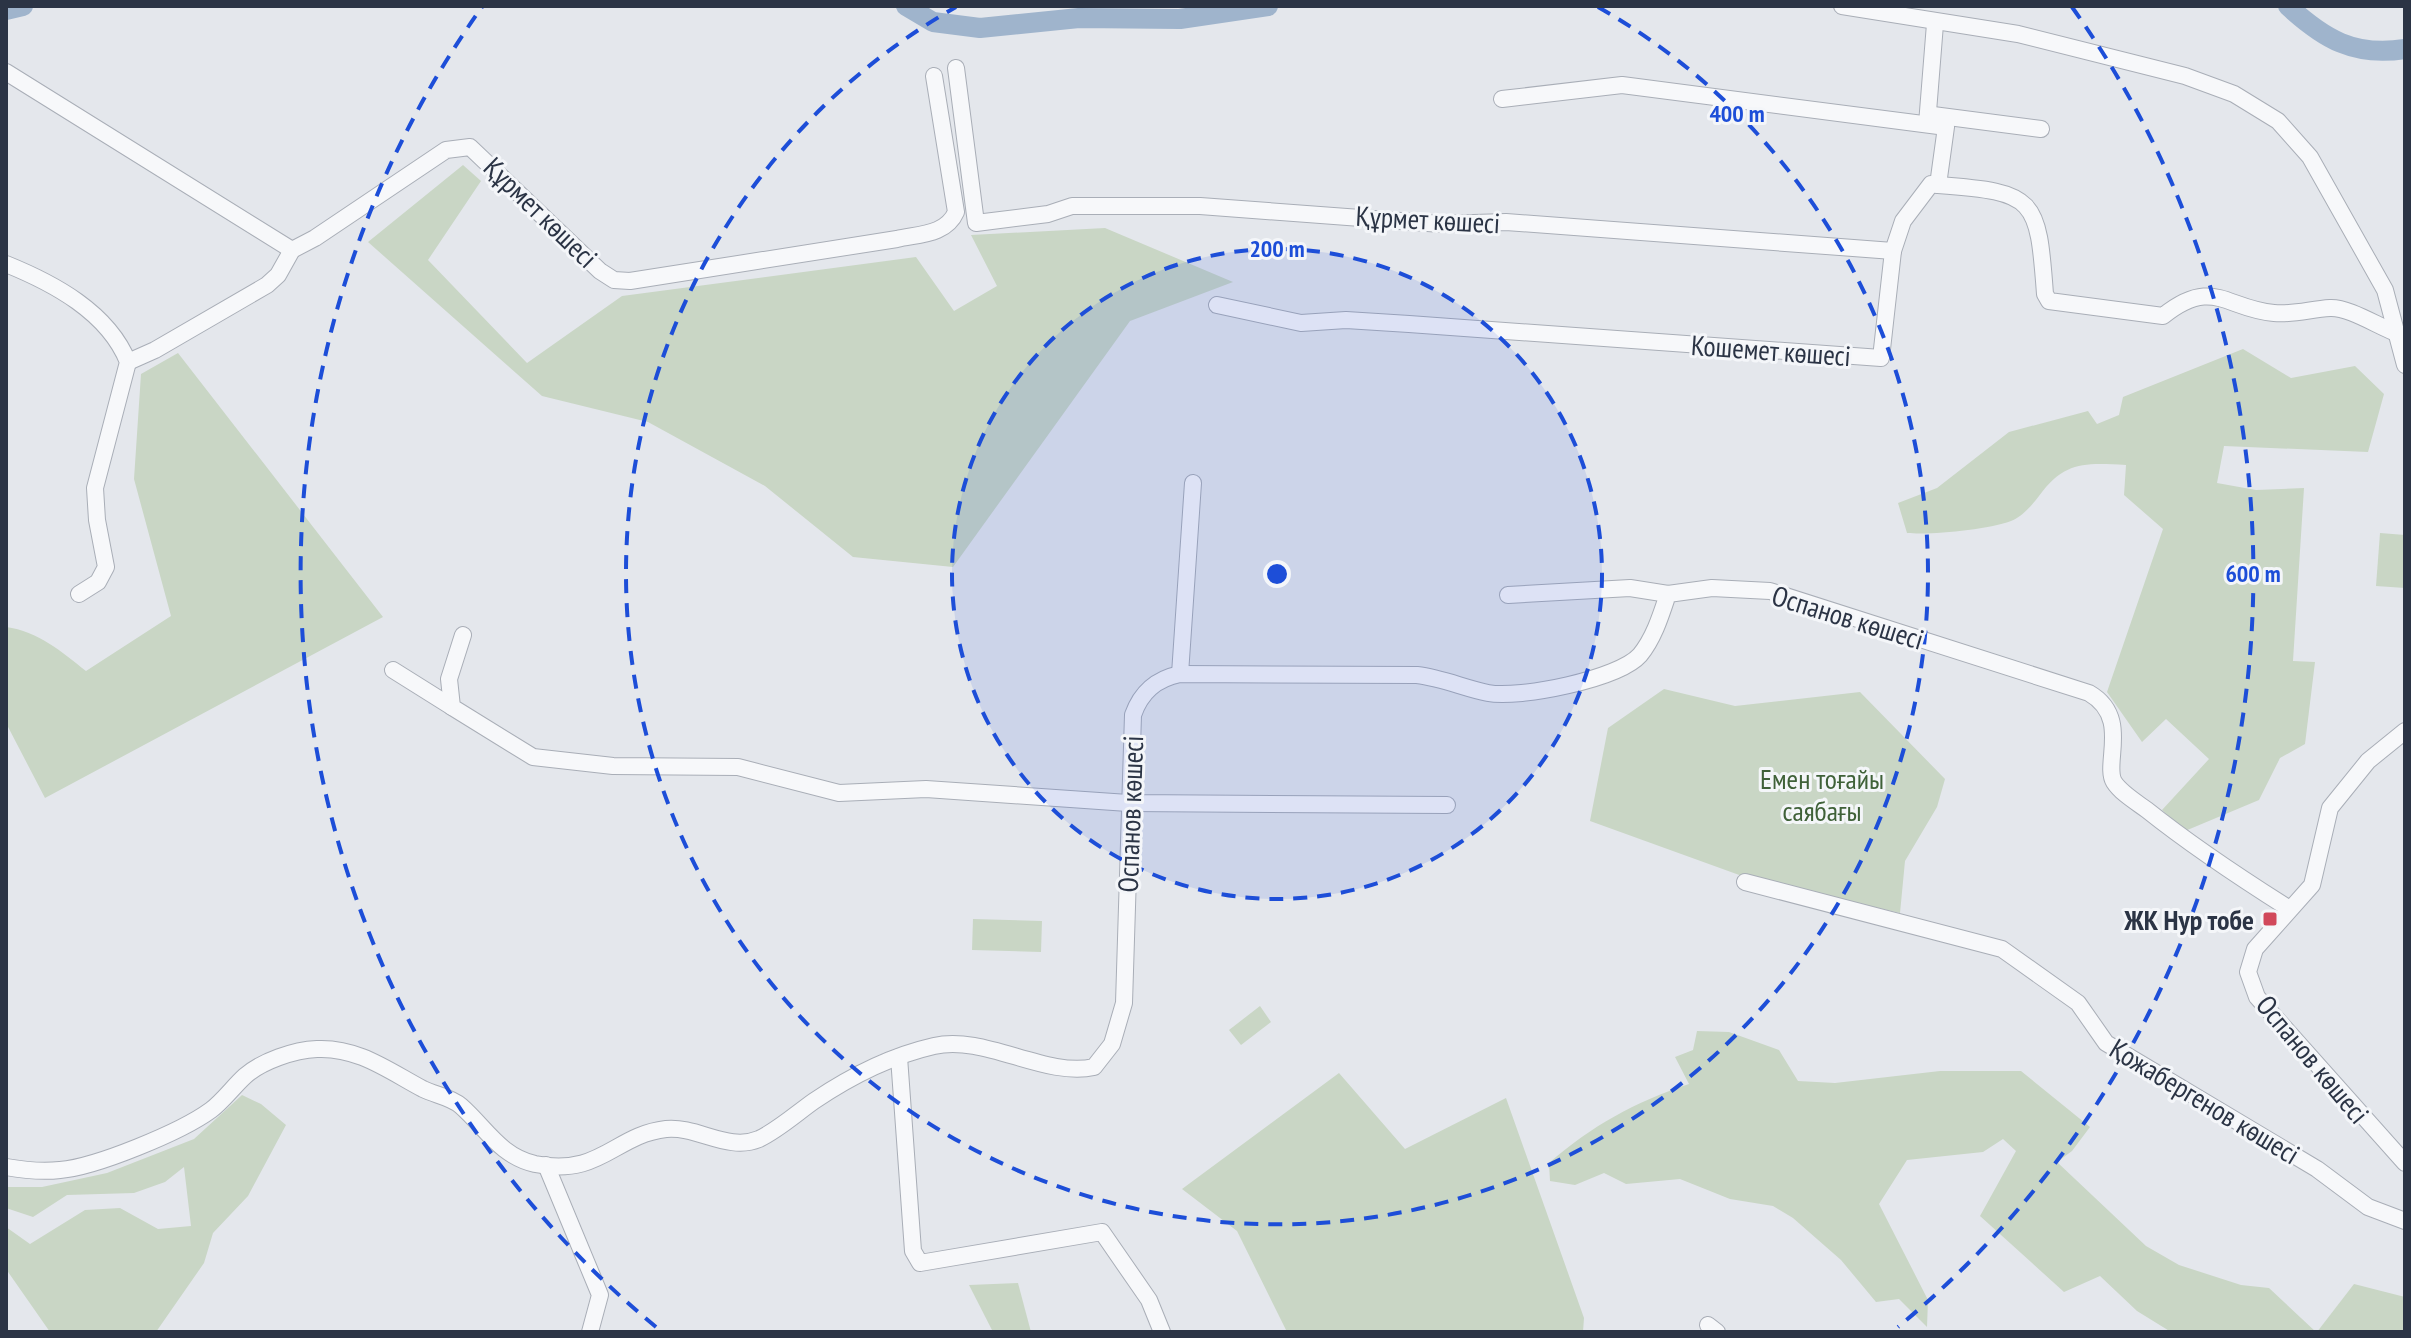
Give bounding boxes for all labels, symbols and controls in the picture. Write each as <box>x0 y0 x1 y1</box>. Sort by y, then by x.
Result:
text: 400 m <box>1709 98 1765 129</box>
street label: Құрмет көшесі <box>476 149 606 275</box>
street label: Құрмет көшесі <box>1355 197 1501 241</box>
text: 200 m <box>1249 233 1305 264</box>
street label: Кошемет көшесі <box>1690 326 1852 374</box>
text: 600 m <box>2225 558 2281 589</box>
centre of rings <box>1263 560 1291 588</box>
street label: Оспанов көшесі <box>1768 576 1928 658</box>
street label: Оспанов көшесі <box>1109 735 1151 893</box>
park label: Емен тоғайы саябағы <box>1760 760 1884 829</box>
place label: ЖК Нур тобе <box>2123 901 2254 938</box>
marker: ЖК Нур тобе <box>2261 910 2279 928</box>
street label: Оспанов көшесі <box>2248 987 2378 1131</box>
street label: Қожабергенов көшесі <box>2103 1030 2307 1172</box>

